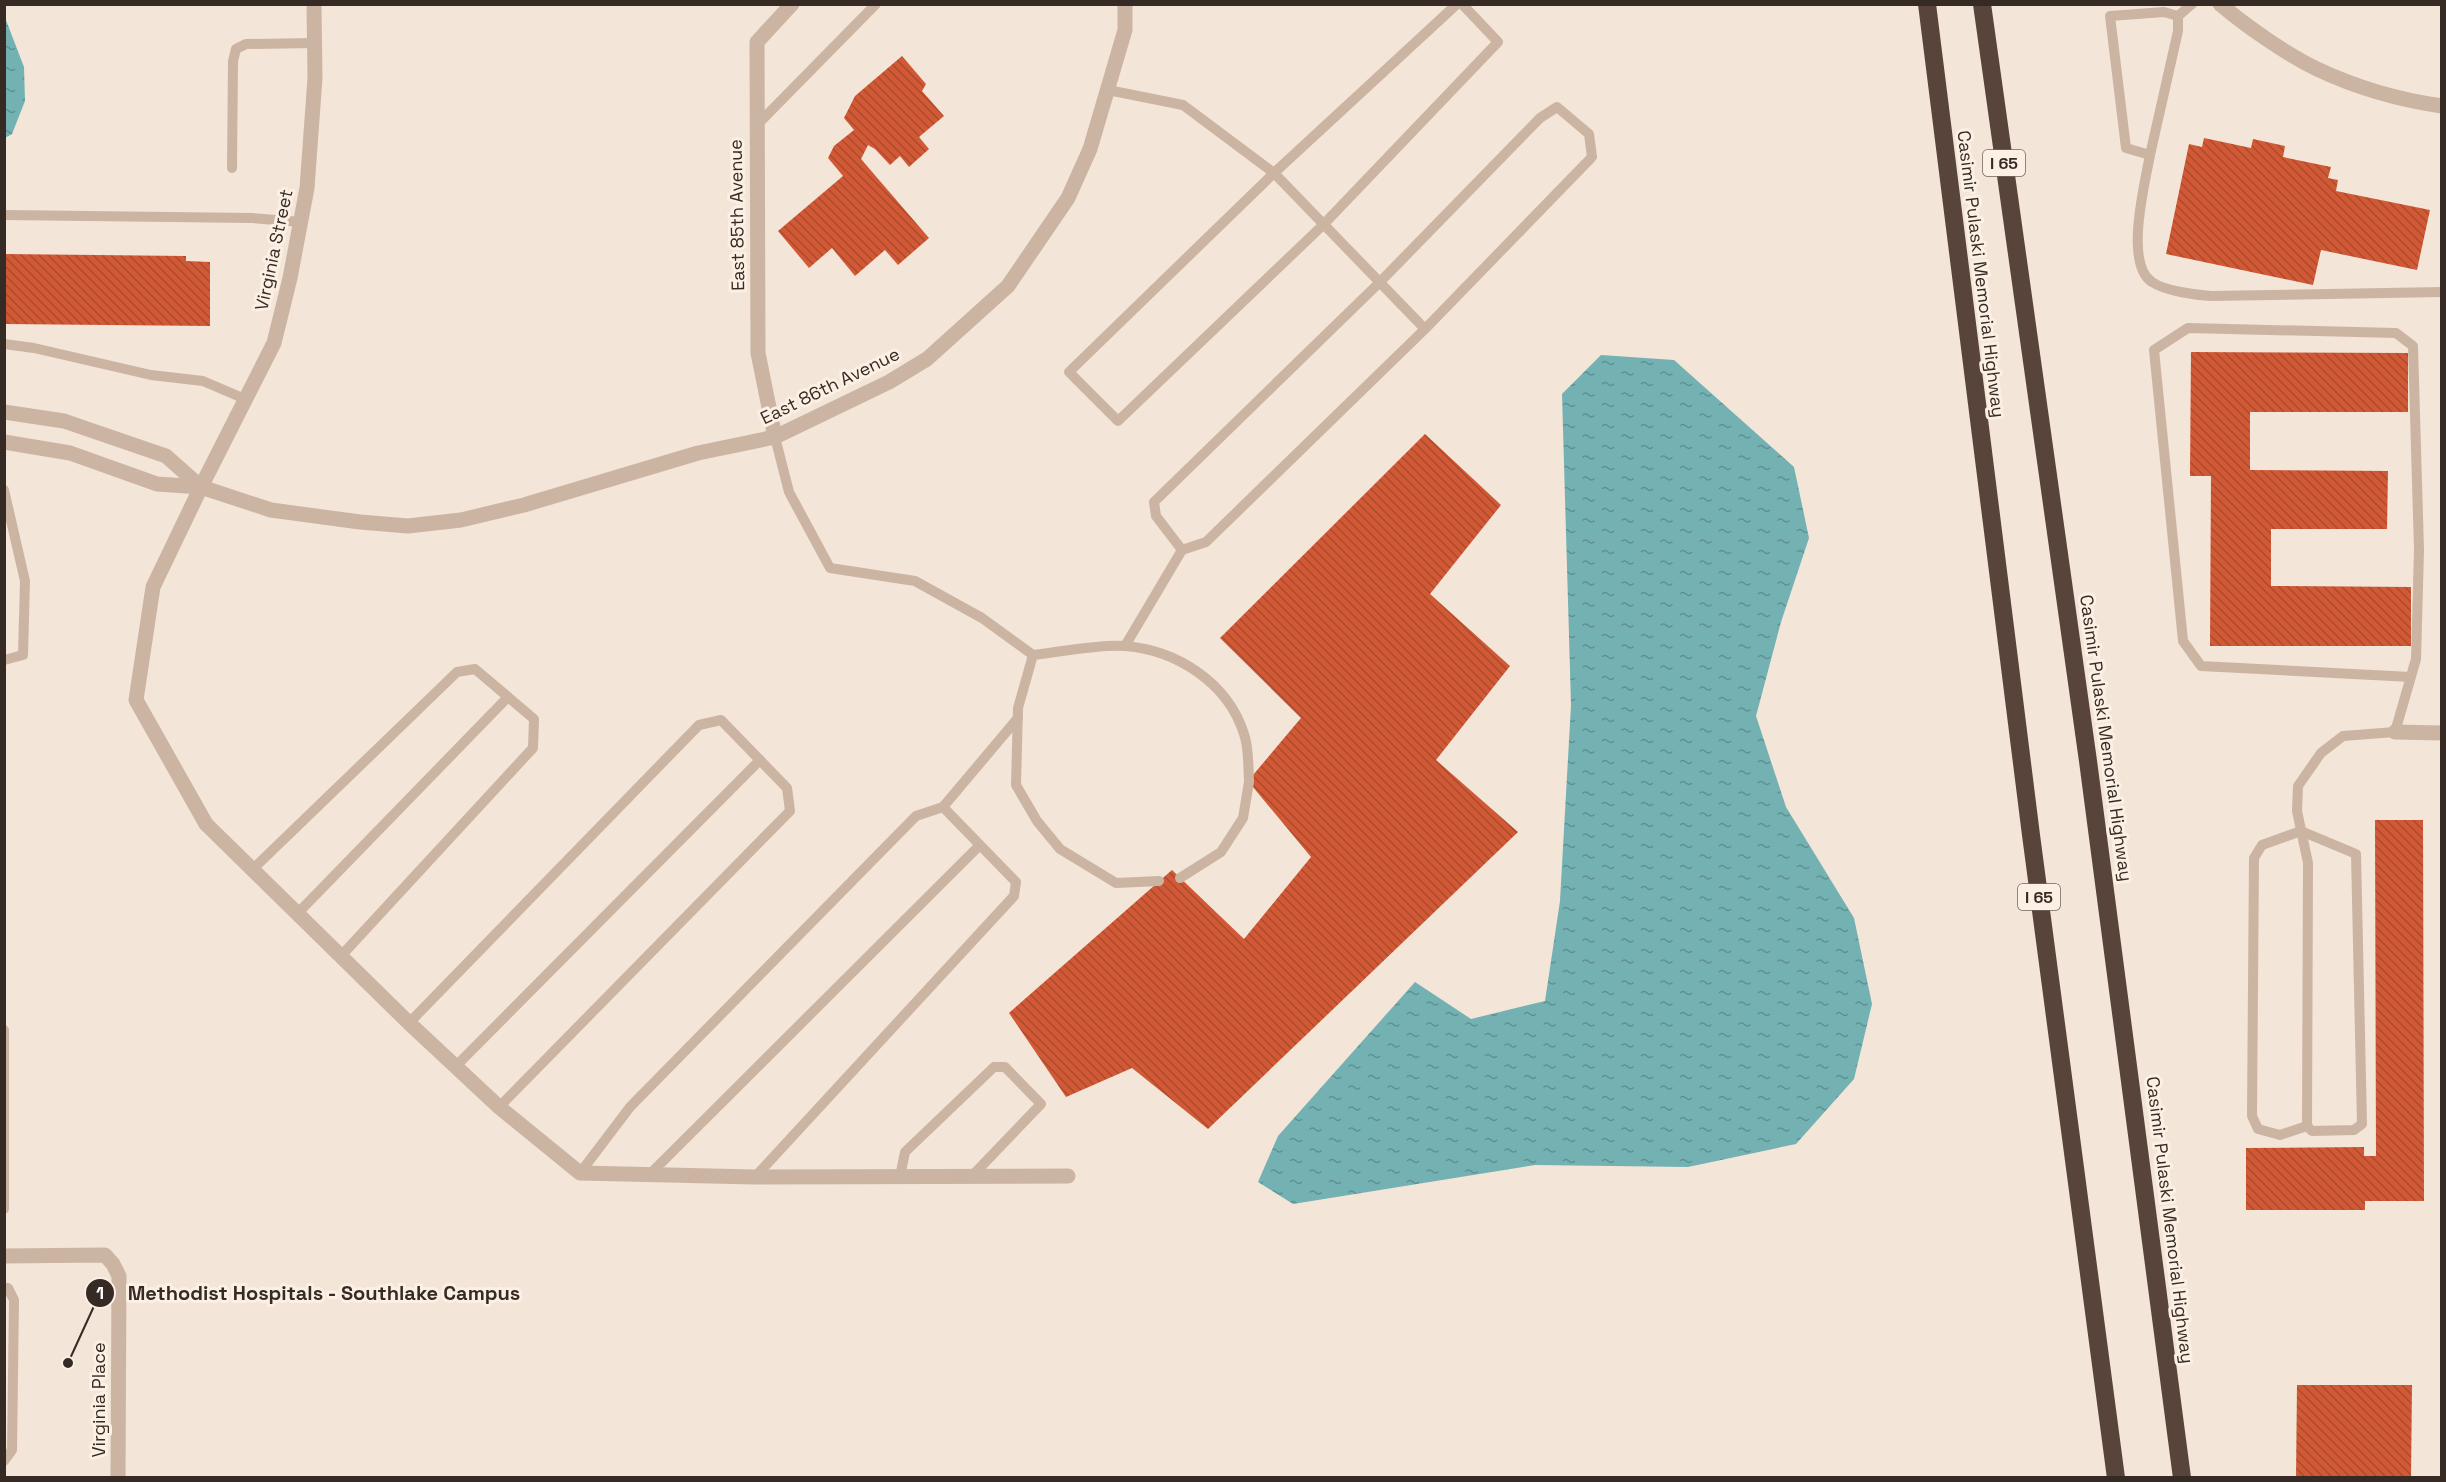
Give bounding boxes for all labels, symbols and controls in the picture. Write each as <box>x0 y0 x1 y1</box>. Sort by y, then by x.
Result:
street label: Casimir Pulaski Memorial Highway <box>1952 129 2011 419</box>
street label: East 85th Avenue <box>724 139 749 291</box>
road number: I 65 <box>1983 150 2025 176</box>
street label: Virginia Street <box>249 187 298 313</box>
street label: East 86th Avenue <box>756 342 903 429</box>
street label: Casimir Pulaski Memorial Highway <box>2075 593 2138 883</box>
road number: I 65 <box>2018 884 2060 910</box>
street label: Casimir Pulaski Memorial Highway <box>2141 1075 2200 1365</box>
callout: Methodist Hospitals - Southlake Campus <box>85 1274 532 1312</box>
text: Methodist Hospitals - Southlake Campus <box>128 1280 520 1306</box>
text: 1 <box>96 1281 104 1304</box>
street label: Virginia Place <box>87 1342 110 1458</box>

